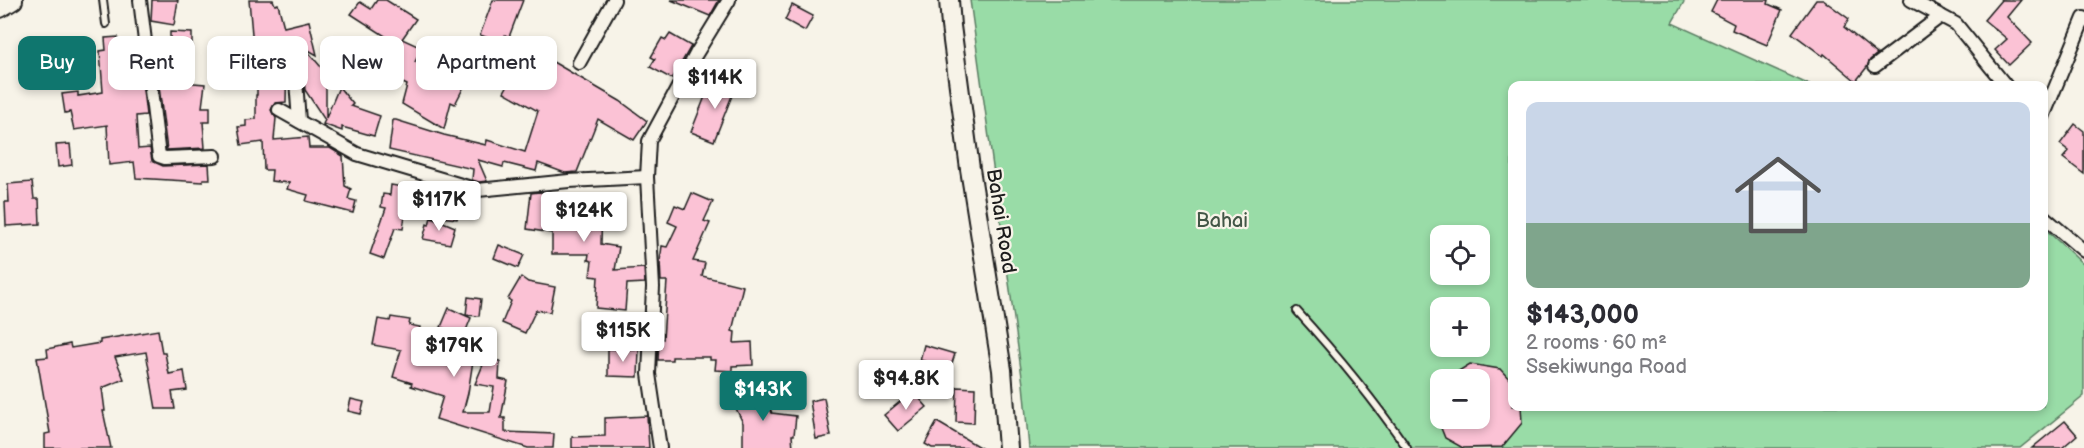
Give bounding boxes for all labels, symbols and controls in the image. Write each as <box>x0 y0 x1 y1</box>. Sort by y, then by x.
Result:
chip: Buy <box>18 36 96 90</box>
chip: Rent <box>108 36 195 90</box>
chip: Filters <box>207 36 308 90</box>
chip: New <box>320 36 404 90</box>
chip: Apartment <box>416 36 557 90</box>
pin: $114K <box>673 59 757 110</box>
text: $114K <box>687 66 743 90</box>
icon: home <box>1724 141 1832 249</box>
street label: Bahai Road <box>981 167 1021 275</box>
pin: $117K <box>397 181 481 232</box>
text: $117K <box>412 188 466 212</box>
pin: $124K <box>542 192 626 243</box>
text: $124K <box>555 199 613 223</box>
park label: Bahai <box>1196 209 1248 233</box>
map controls <box>1430 225 1490 429</box>
button: locate <box>1430 225 1490 285</box>
button: + <box>1430 297 1490 357</box>
text: $143,000 <box>1526 300 1639 331</box>
pin: $115K <box>581 312 665 363</box>
text: $115K <box>595 319 651 343</box>
pin: $179K <box>412 327 496 378</box>
text: 2 rooms · 60 m² <box>1526 331 1667 355</box>
text: $179K <box>425 334 483 358</box>
text: Ssekiwunga Road <box>1526 355 1687 379</box>
pin: $94.8K <box>857 360 955 411</box>
text: $94.8K <box>873 367 939 391</box>
button: − <box>1430 369 1490 429</box>
pin: $143K <box>721 371 805 422</box>
text: $143K <box>734 378 792 402</box>

